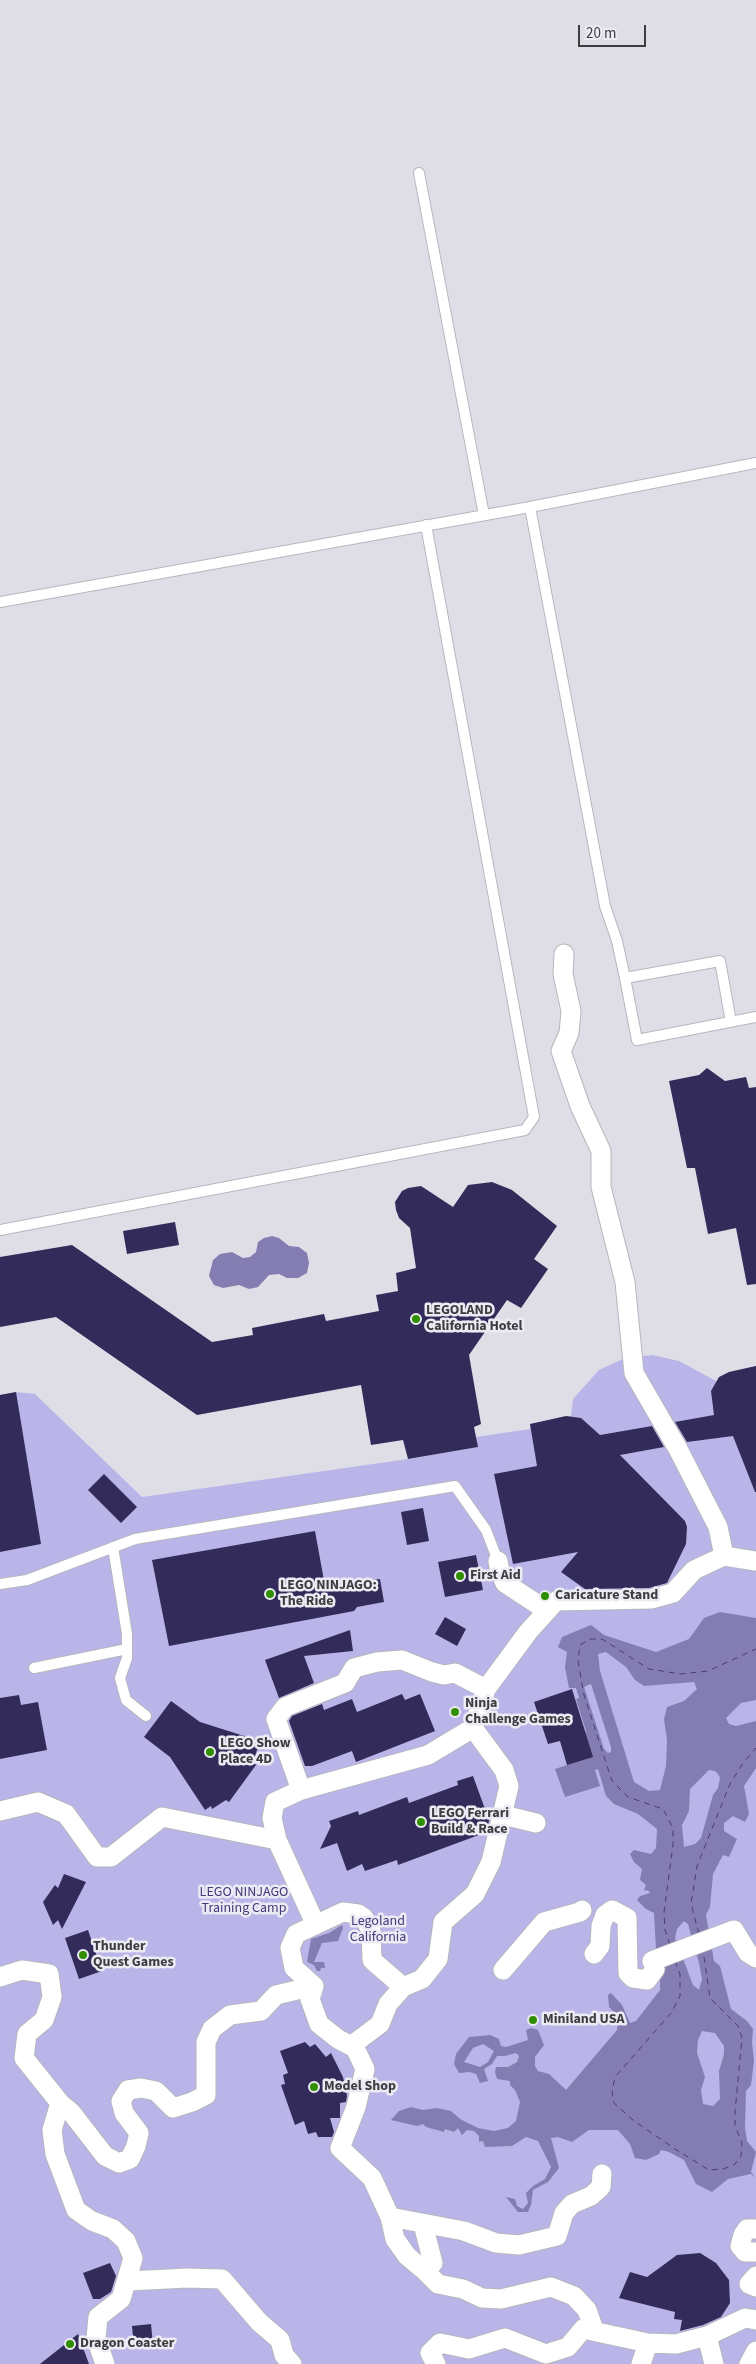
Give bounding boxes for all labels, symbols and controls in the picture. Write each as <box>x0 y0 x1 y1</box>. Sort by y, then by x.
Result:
scale bar <box>581 15 648 47</box>
text: 20 m <box>586 23 616 44</box>
place label: LEGOLAND California Hotel <box>426 1303 523 1335</box>
marker: LEGOLAND California Hotel <box>410 1313 422 1325</box>
place label: First Aid <box>470 1568 521 1584</box>
marker: First Aid <box>454 1570 466 1582</box>
place label: LEGO NINJAGO: The Ride <box>280 1578 377 1610</box>
marker: LEGO NINJAGO: The Ride <box>264 1588 276 1600</box>
place label: Caricature Stand <box>555 1588 658 1604</box>
marker: Caricature Stand <box>539 1590 551 1602</box>
place label: Ninja Challenge Games <box>465 1696 571 1728</box>
marker: Ninja Challenge Games <box>449 1706 461 1718</box>
place label: LEGO Show Place 4D <box>220 1736 291 1768</box>
marker: LEGO Show Place 4D <box>204 1746 216 1758</box>
place label: LEGO Ferrari Build & Race <box>431 1806 509 1838</box>
marker: LEGO Ferrari Build & Race <box>415 1816 427 1828</box>
park label: LEGO NINJAGO Training Camp <box>200 1885 288 1918</box>
park label: Legoland California <box>350 1914 406 1946</box>
place label: Thunder Quest Games <box>93 1939 174 1971</box>
marker: Thunder Quest Games <box>77 1949 89 1961</box>
place label: Miniland USA <box>543 2012 625 2028</box>
marker: Miniland USA <box>527 2014 539 2026</box>
place label: Model Shop <box>324 2079 396 2095</box>
marker: Model Shop <box>308 2081 320 2093</box>
place label: Dragon Coaster <box>80 2336 174 2352</box>
marker: Dragon Coaster <box>64 2338 76 2350</box>

